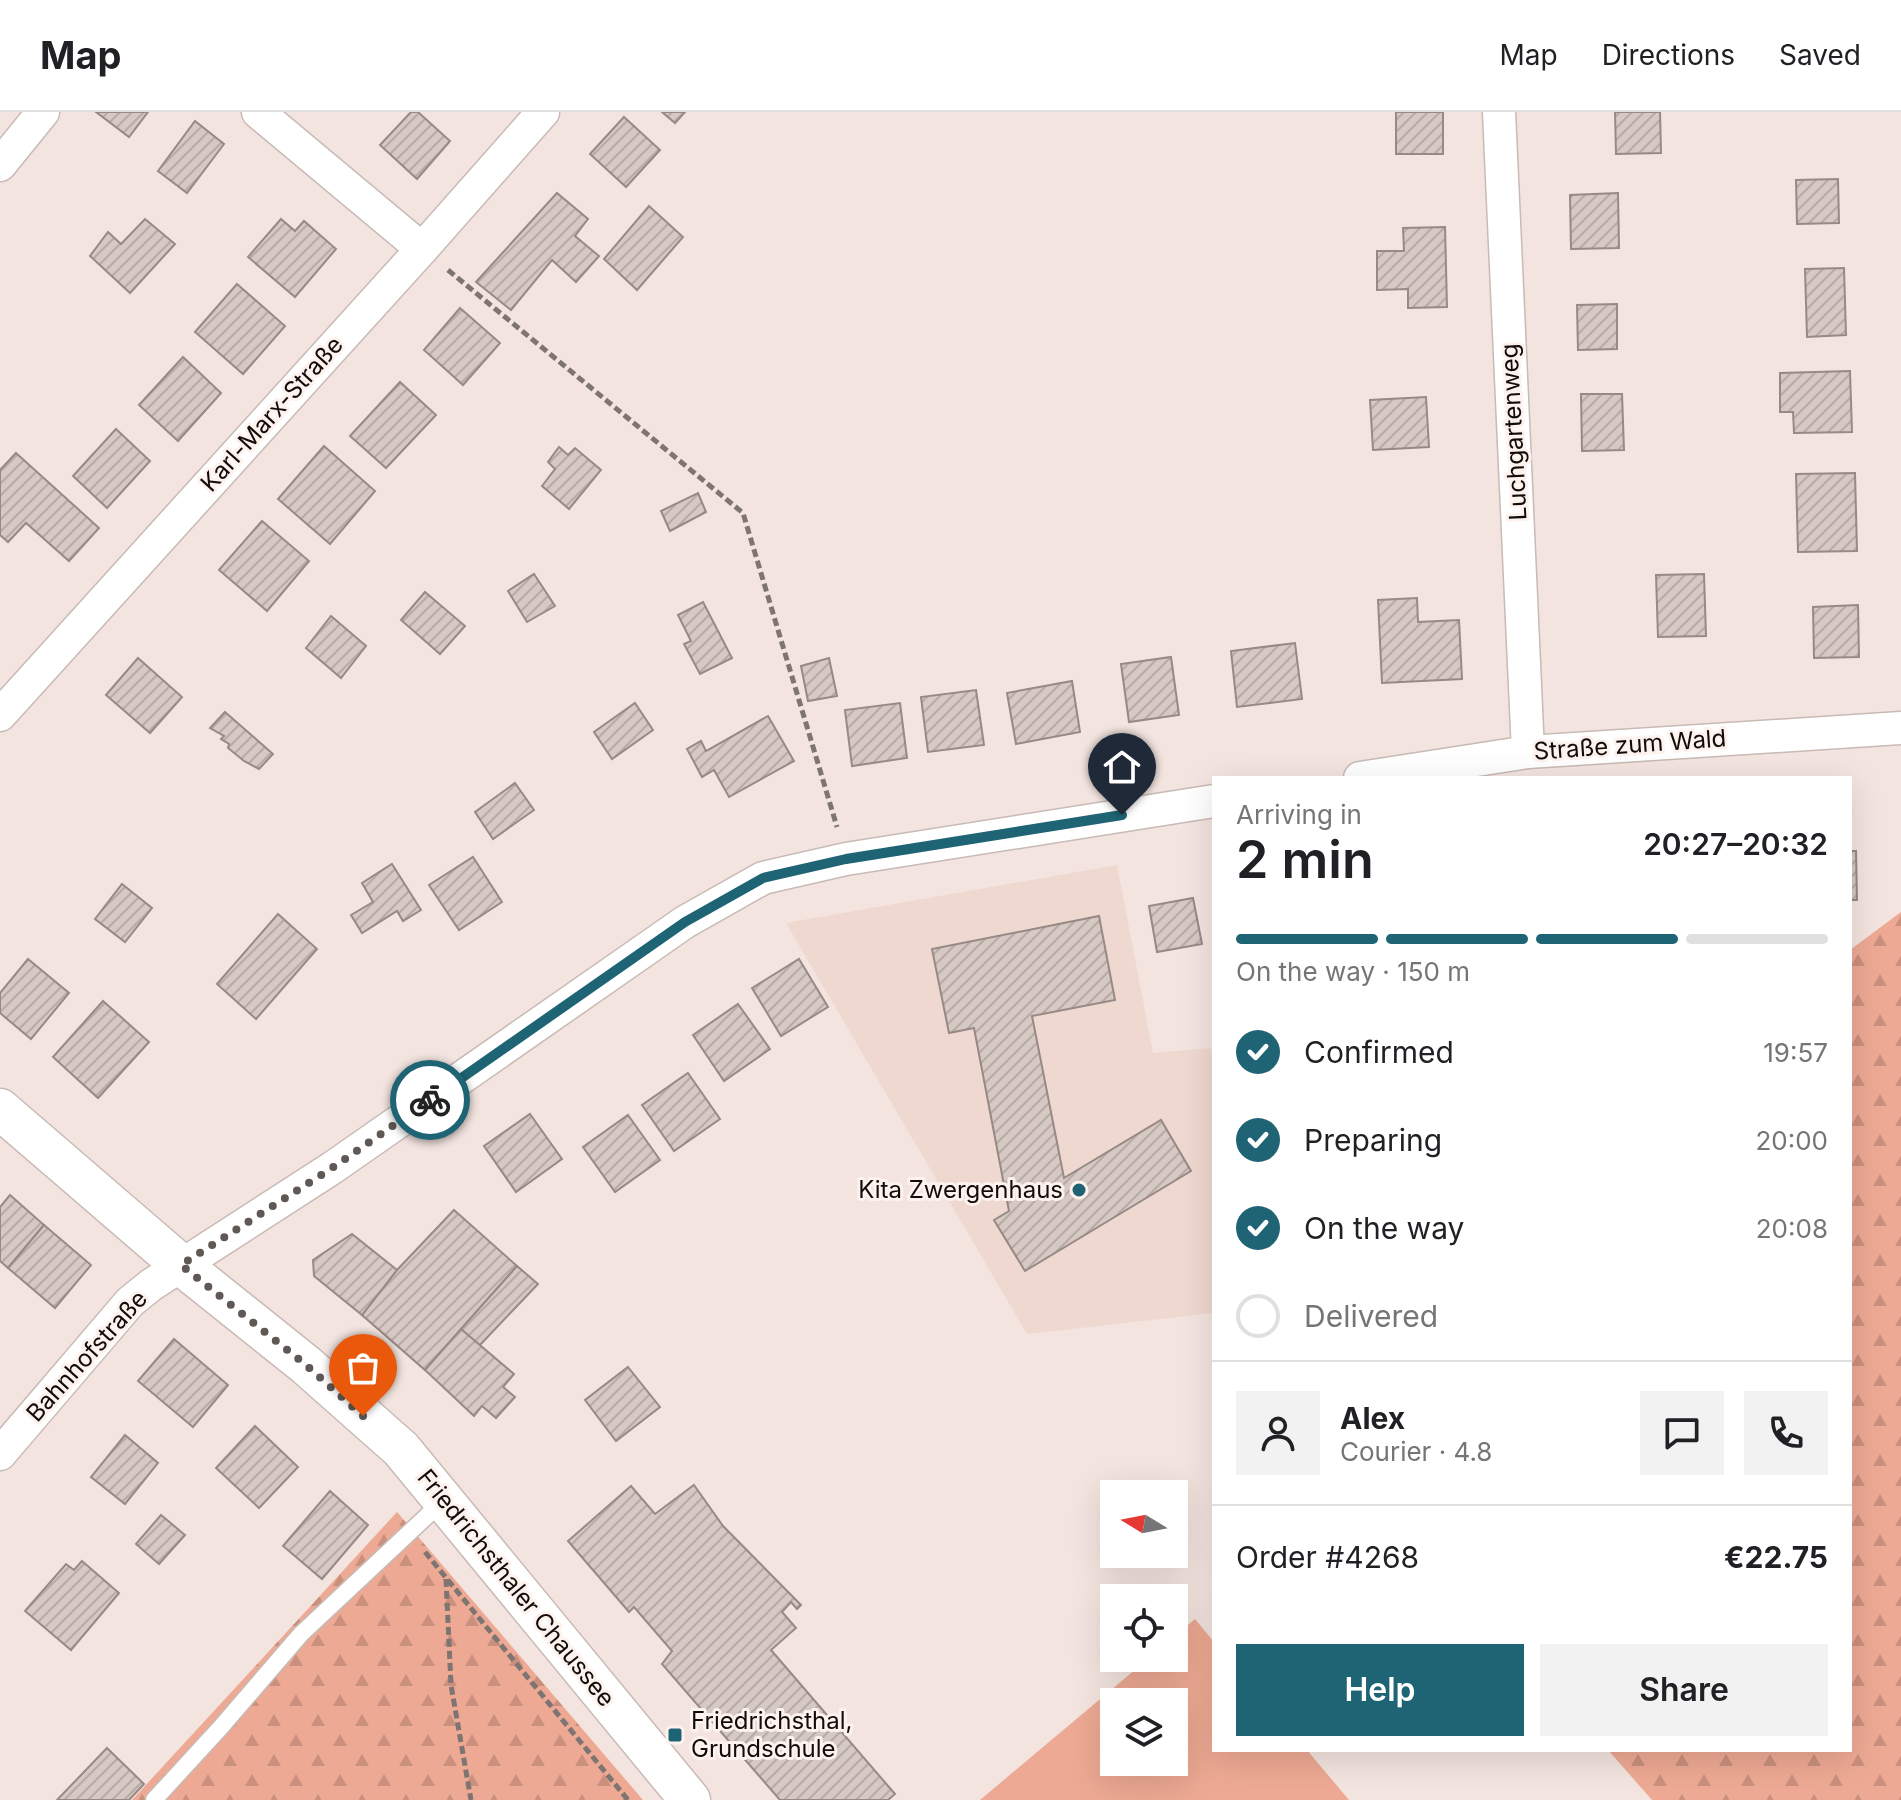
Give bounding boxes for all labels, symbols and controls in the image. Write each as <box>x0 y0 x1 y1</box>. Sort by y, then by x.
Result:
text: Map <box>40 32 121 78</box>
text: Map <box>1499 38 1558 72</box>
text: Directions <box>1602 38 1735 72</box>
text: Saved <box>1779 38 1861 72</box>
street label: Karl-Marx-Straße <box>194 330 349 497</box>
street label: Luchgartenweg <box>1494 343 1533 521</box>
street label: Straße zum Wald <box>1533 723 1727 766</box>
pin <box>1088 733 1156 815</box>
icon: home <box>1100 745 1144 789</box>
text: Arriving in <box>1236 799 1362 830</box>
text: 20:27–20:32 <box>1643 826 1828 862</box>
text: 2 min <box>1236 828 1374 891</box>
text: On the way · 150 m <box>1236 956 1470 987</box>
icon: check <box>1236 1030 1280 1074</box>
text: Confirmed <box>1304 1034 1454 1070</box>
text: 19:57 <box>1763 1037 1828 1068</box>
courier <box>390 1060 470 1140</box>
icon: bike <box>408 1078 452 1122</box>
icon: check <box>1236 1118 1280 1162</box>
text: Preparing <box>1304 1122 1442 1158</box>
text: 20:00 <box>1755 1125 1828 1156</box>
place label: Kita Zwergenhaus <box>858 1175 1063 1204</box>
marker: Kita Zwergenhaus <box>1070 1181 1088 1199</box>
icon: check <box>1236 1206 1280 1250</box>
text: On the way <box>1304 1210 1464 1246</box>
text: 20:08 <box>1756 1213 1828 1244</box>
street label: Bahnhofstraße <box>20 1284 153 1427</box>
text: Delivered <box>1304 1298 1438 1334</box>
pin <box>329 1334 397 1416</box>
icon: bag <box>341 1346 385 1390</box>
button: person <box>1236 1391 1320 1475</box>
button: chat <box>1640 1391 1724 1475</box>
button: phone <box>1744 1391 1828 1475</box>
text: Alex <box>1340 1400 1405 1436</box>
text: Courier · 4.8 <box>1340 1436 1492 1467</box>
street label: Friedrichsthaler Chaussee <box>412 1463 621 1712</box>
north arrow <box>1100 1480 1188 1568</box>
map controls <box>1100 1480 1188 1776</box>
text: Order #4268 <box>1236 1539 1419 1575</box>
text: €22.75 <box>1724 1539 1828 1575</box>
button: locate <box>1100 1584 1188 1672</box>
button: Help <box>1236 1644 1524 1736</box>
button: Share <box>1540 1644 1828 1736</box>
button: layers <box>1100 1688 1188 1776</box>
place label: Friedrichsthal, Grundschule <box>691 1706 852 1763</box>
marker: Friedrichsthal, Grundschule <box>666 1726 684 1744</box>

